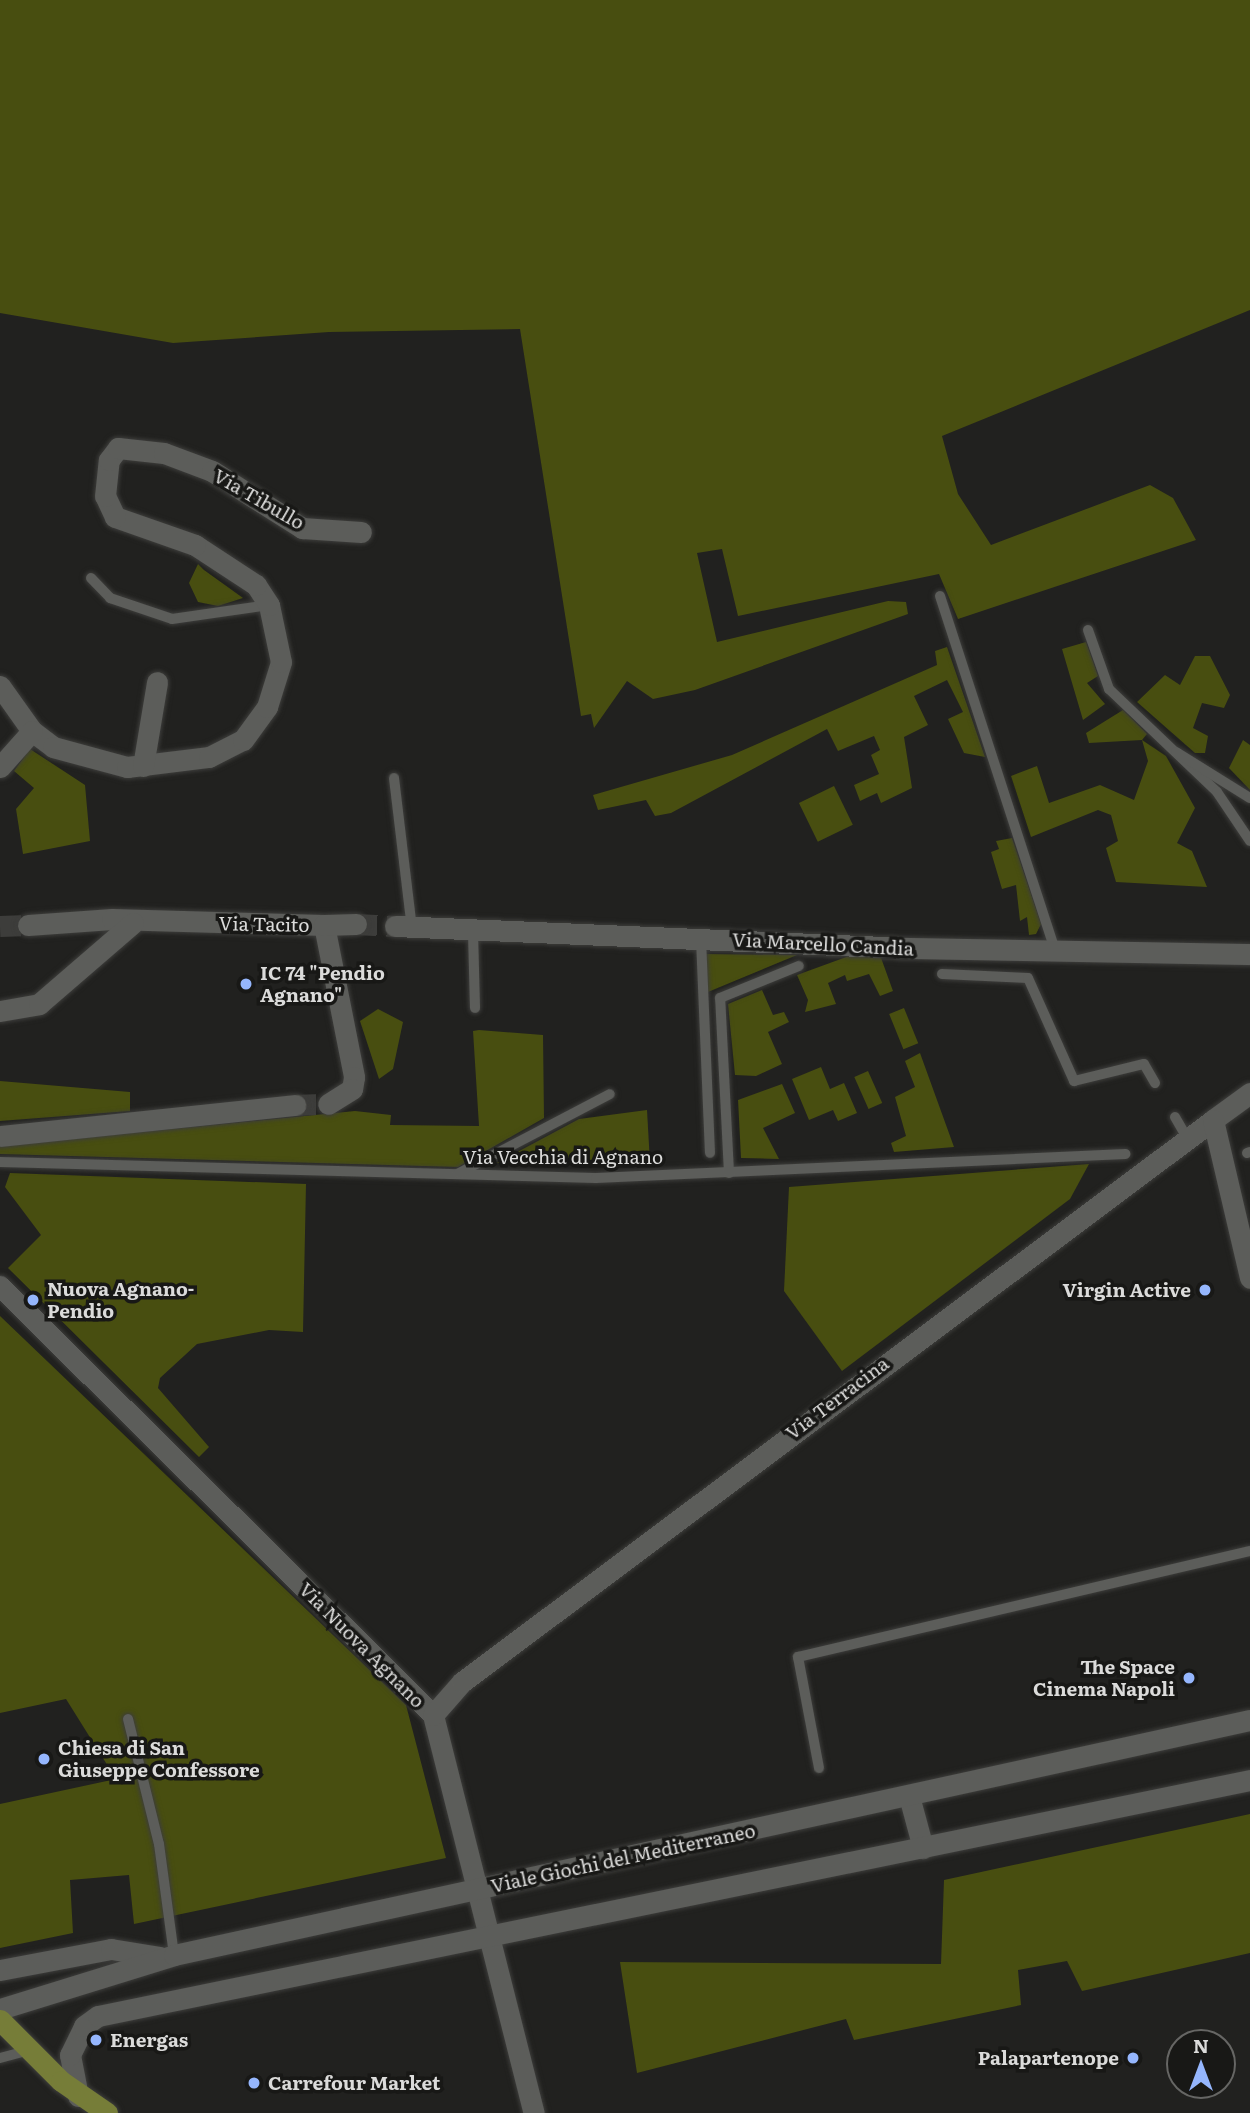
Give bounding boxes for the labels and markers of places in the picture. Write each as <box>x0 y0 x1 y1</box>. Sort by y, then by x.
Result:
place label: IC 74 "Pendio Agnano" <box>260 962 385 1006</box>
marker: IC 74 "Pendio Agnano" <box>238 976 254 992</box>
place label: Nuova Agnano- Pendio <box>47 1278 194 1322</box>
place label: Virgin Active <box>1063 1279 1191 1301</box>
marker: Virgin Active <box>1197 1282 1213 1298</box>
marker: Nuova Agnano- Pendio <box>25 1292 41 1308</box>
place label: The Space Cinema Napoli <box>1033 1656 1175 1700</box>
marker: The Space Cinema Napoli <box>1181 1670 1197 1686</box>
place label: Chiesa di San Giuseppe Confessore <box>58 1737 260 1781</box>
marker: Chiesa di San Giuseppe Confessore <box>36 1751 52 1767</box>
place label: Energas <box>110 2029 188 2051</box>
marker: Energas <box>88 2032 104 2048</box>
place label: Palapartenope <box>978 2047 1119 2069</box>
marker: Palapartenope <box>1125 2050 1141 2066</box>
place label: Carrefour Market <box>268 2072 440 2094</box>
marker: Carrefour Market <box>246 2075 262 2091</box>

